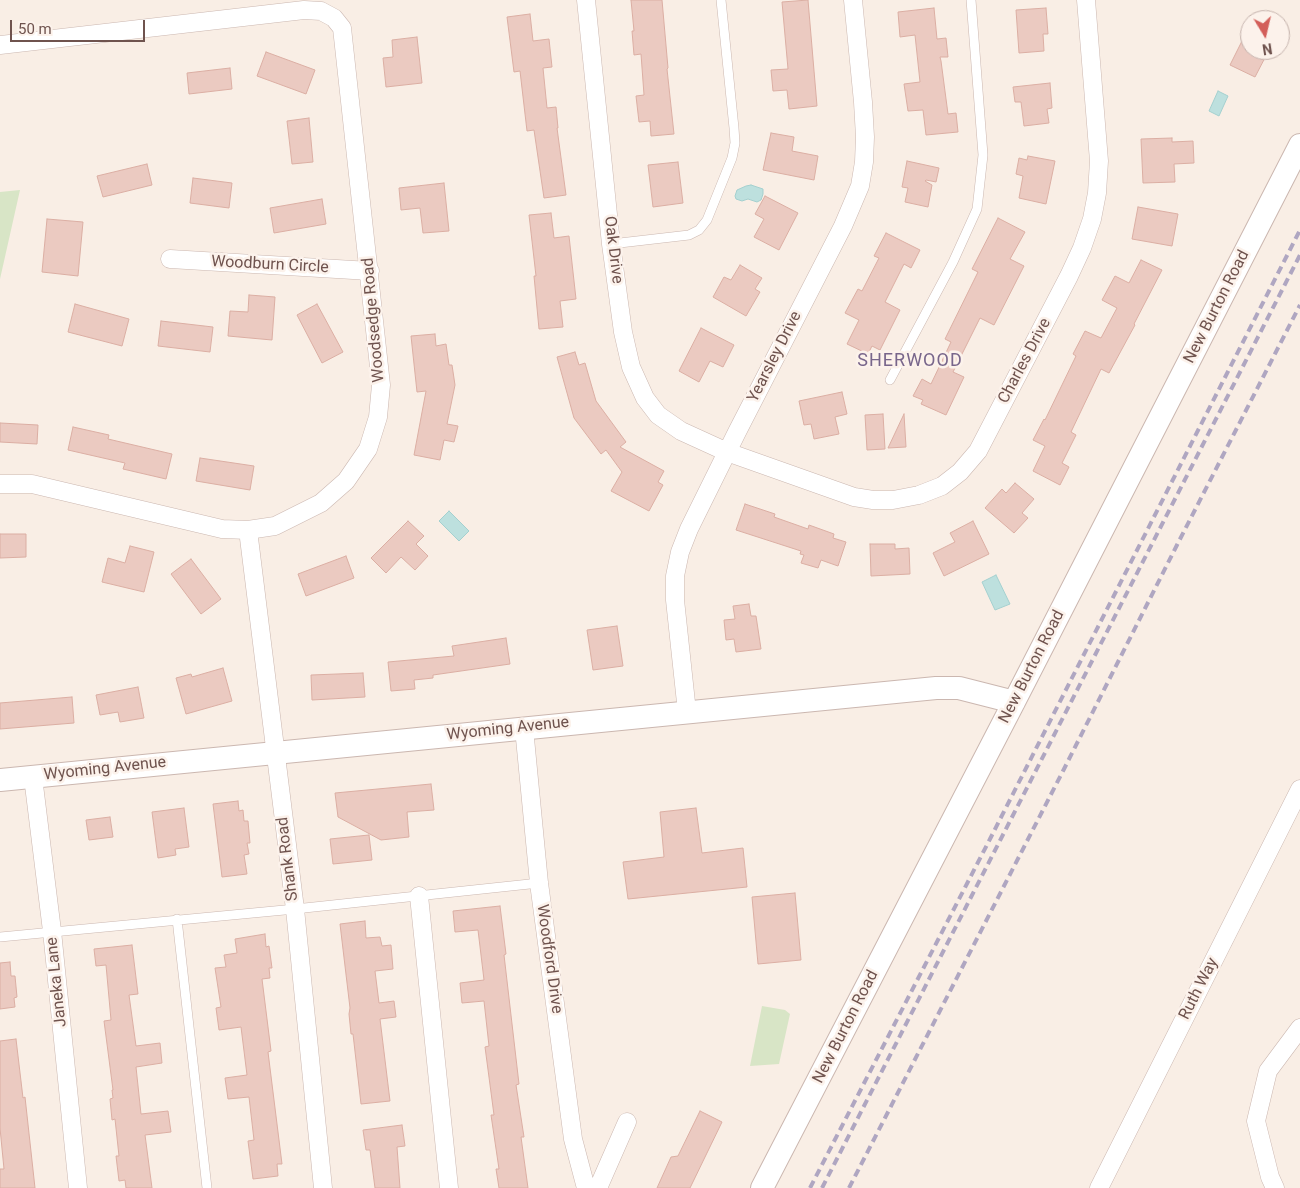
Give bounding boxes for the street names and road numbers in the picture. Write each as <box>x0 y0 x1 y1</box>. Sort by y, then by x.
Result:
street label: Oak Drive <box>599 215 627 285</box>
street label: New Burton Road <box>1180 247 1254 367</box>
street label: Woodburn Circle <box>211 252 329 278</box>
street label: Woodsedge Road <box>359 257 389 383</box>
street label: Yearsley Drive <box>744 308 806 406</box>
street label: Charles Drive <box>994 315 1056 407</box>
street label: New Burton Road <box>995 607 1069 727</box>
street label: Wyoming Avenue <box>446 713 570 745</box>
street label: Wyoming Avenue <box>43 753 167 785</box>
street label: Shank Road <box>273 816 303 902</box>
street label: Woodford Drive <box>532 903 566 1015</box>
street label: Janeka Lane <box>43 936 71 1028</box>
street label: Ruth Way <box>1175 955 1223 1023</box>
street label: New Burton Road <box>809 967 883 1087</box>

